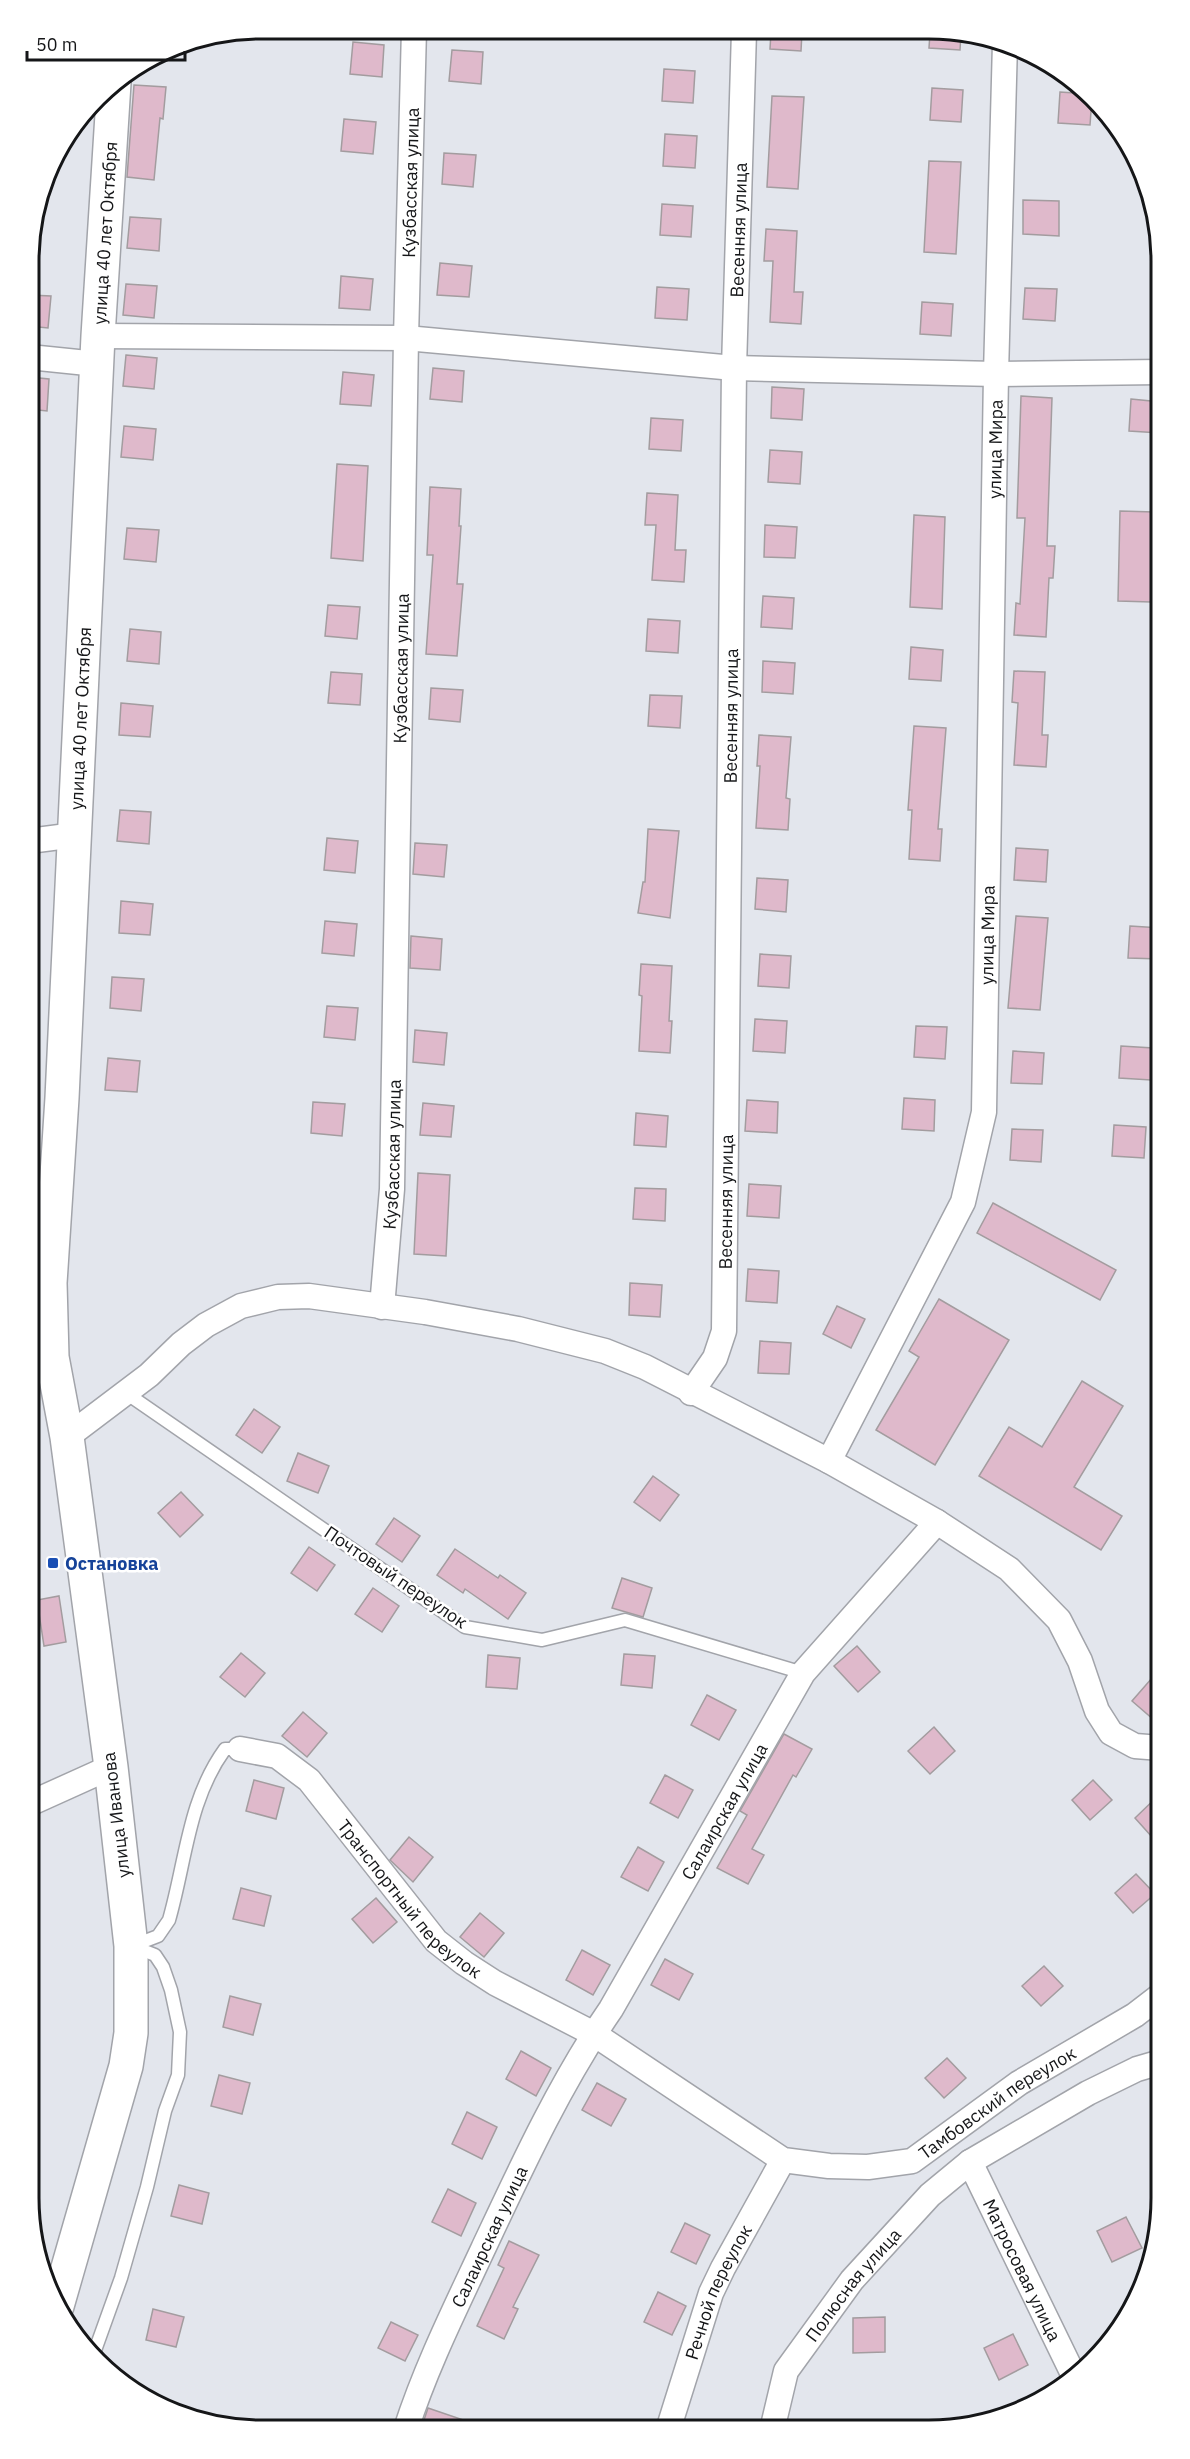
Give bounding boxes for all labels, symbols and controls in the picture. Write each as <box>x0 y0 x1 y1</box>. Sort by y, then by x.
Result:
scale bar <box>27 24 184 62</box>
text: 50 m <box>36 33 78 56</box>
street label: Кузбасская улица <box>397 107 423 258</box>
street label: улица 40 лет Октября <box>87 141 122 325</box>
street label: Весенняя улица <box>725 162 752 298</box>
street label: улица Мира <box>982 399 1007 499</box>
street label: Кузбасская улица <box>388 593 413 744</box>
street label: улица 40 лет Октября <box>64 626 96 811</box>
street label: Весенняя улица <box>718 648 743 784</box>
street label: улица Мира <box>975 885 999 985</box>
street label: Кузбасская улица <box>377 1079 405 1230</box>
street label: Весенняя улица <box>713 1134 738 1270</box>
street label: Почтовый переулок <box>320 1521 472 1633</box>
place label: Остановка <box>65 1552 159 1575</box>
marker: Остановка <box>46 1556 60 1570</box>
street label: Салаирская улица <box>676 1738 772 1884</box>
street label: улица Иванова <box>97 1750 135 1879</box>
street label: Транспортный переулок <box>333 1815 486 1983</box>
street label: Тамбовский переулок <box>914 2041 1080 2164</box>
street label: Салаирская улица <box>446 2161 533 2311</box>
street label: Матросовая улица <box>978 2195 1067 2345</box>
street label: Речной переулок <box>679 2220 757 2362</box>
street label: Полюсная улица <box>800 2223 906 2346</box>

